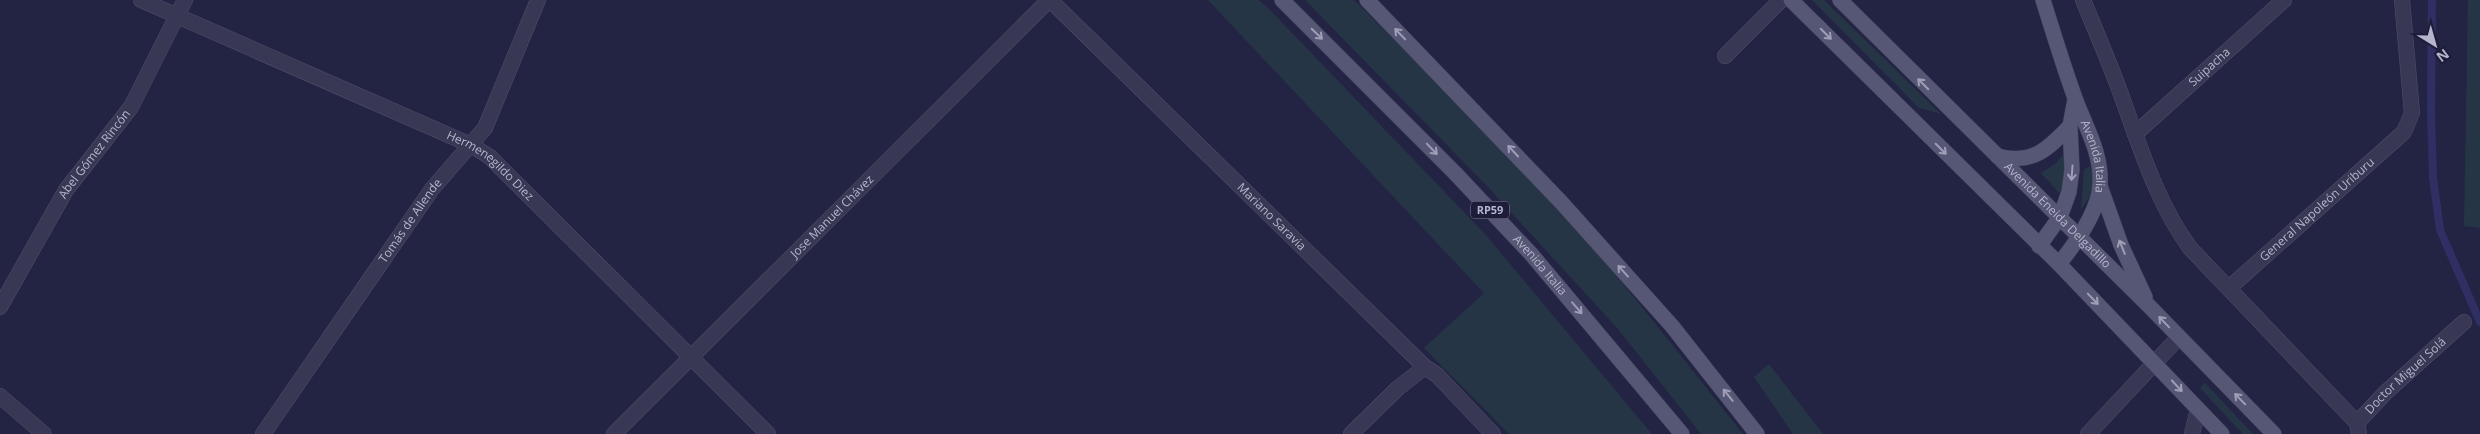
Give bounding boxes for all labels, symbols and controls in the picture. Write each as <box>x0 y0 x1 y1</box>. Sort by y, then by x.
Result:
north arrow <box>2410 20 2460 70</box>
one-way arrow <box>1311 28 1323 40</box>
one-way arrow <box>1394 28 1407 40</box>
one-way arrow <box>1820 28 1832 41</box>
street label: Suipacha <box>2184 43 2234 90</box>
text: N <box>2433 45 2453 67</box>
one-way arrow <box>1917 78 1929 90</box>
street label: Abel Gómez Rincón <box>54 106 134 201</box>
street label: Avenida Italia <box>2077 117 2109 194</box>
street label: Hermenegildo Diez <box>444 126 538 204</box>
one-way arrow <box>1425 143 1437 155</box>
one-way arrow <box>1935 143 1947 155</box>
one-way arrow <box>1507 145 1519 157</box>
street label: General Napoleón Uriburu <box>2256 153 2378 265</box>
street label: Avenida Eneida Delgadillo <box>2001 158 2115 272</box>
one-way arrow <box>2067 164 2076 180</box>
street label: Jose Manuel Chávez <box>786 171 877 262</box>
street label: Tomás de Allende <box>374 175 446 266</box>
street label: Mariano Saravia <box>1234 179 1310 254</box>
road number: RP59 <box>1471 202 1509 218</box>
street label: Avenida Italia <box>1509 231 1571 299</box>
one-way arrow <box>2117 240 2126 255</box>
one-way arrow <box>1617 264 1629 277</box>
one-way arrow <box>2087 293 2099 305</box>
one-way arrow <box>1571 301 1583 314</box>
one-way arrow <box>2158 316 2170 328</box>
street label: Doctor Miguel Solá <box>2361 333 2449 417</box>
one-way arrow <box>2171 380 2183 393</box>
one-way arrow <box>1722 389 1733 402</box>
one-way arrow <box>2234 392 2246 405</box>

